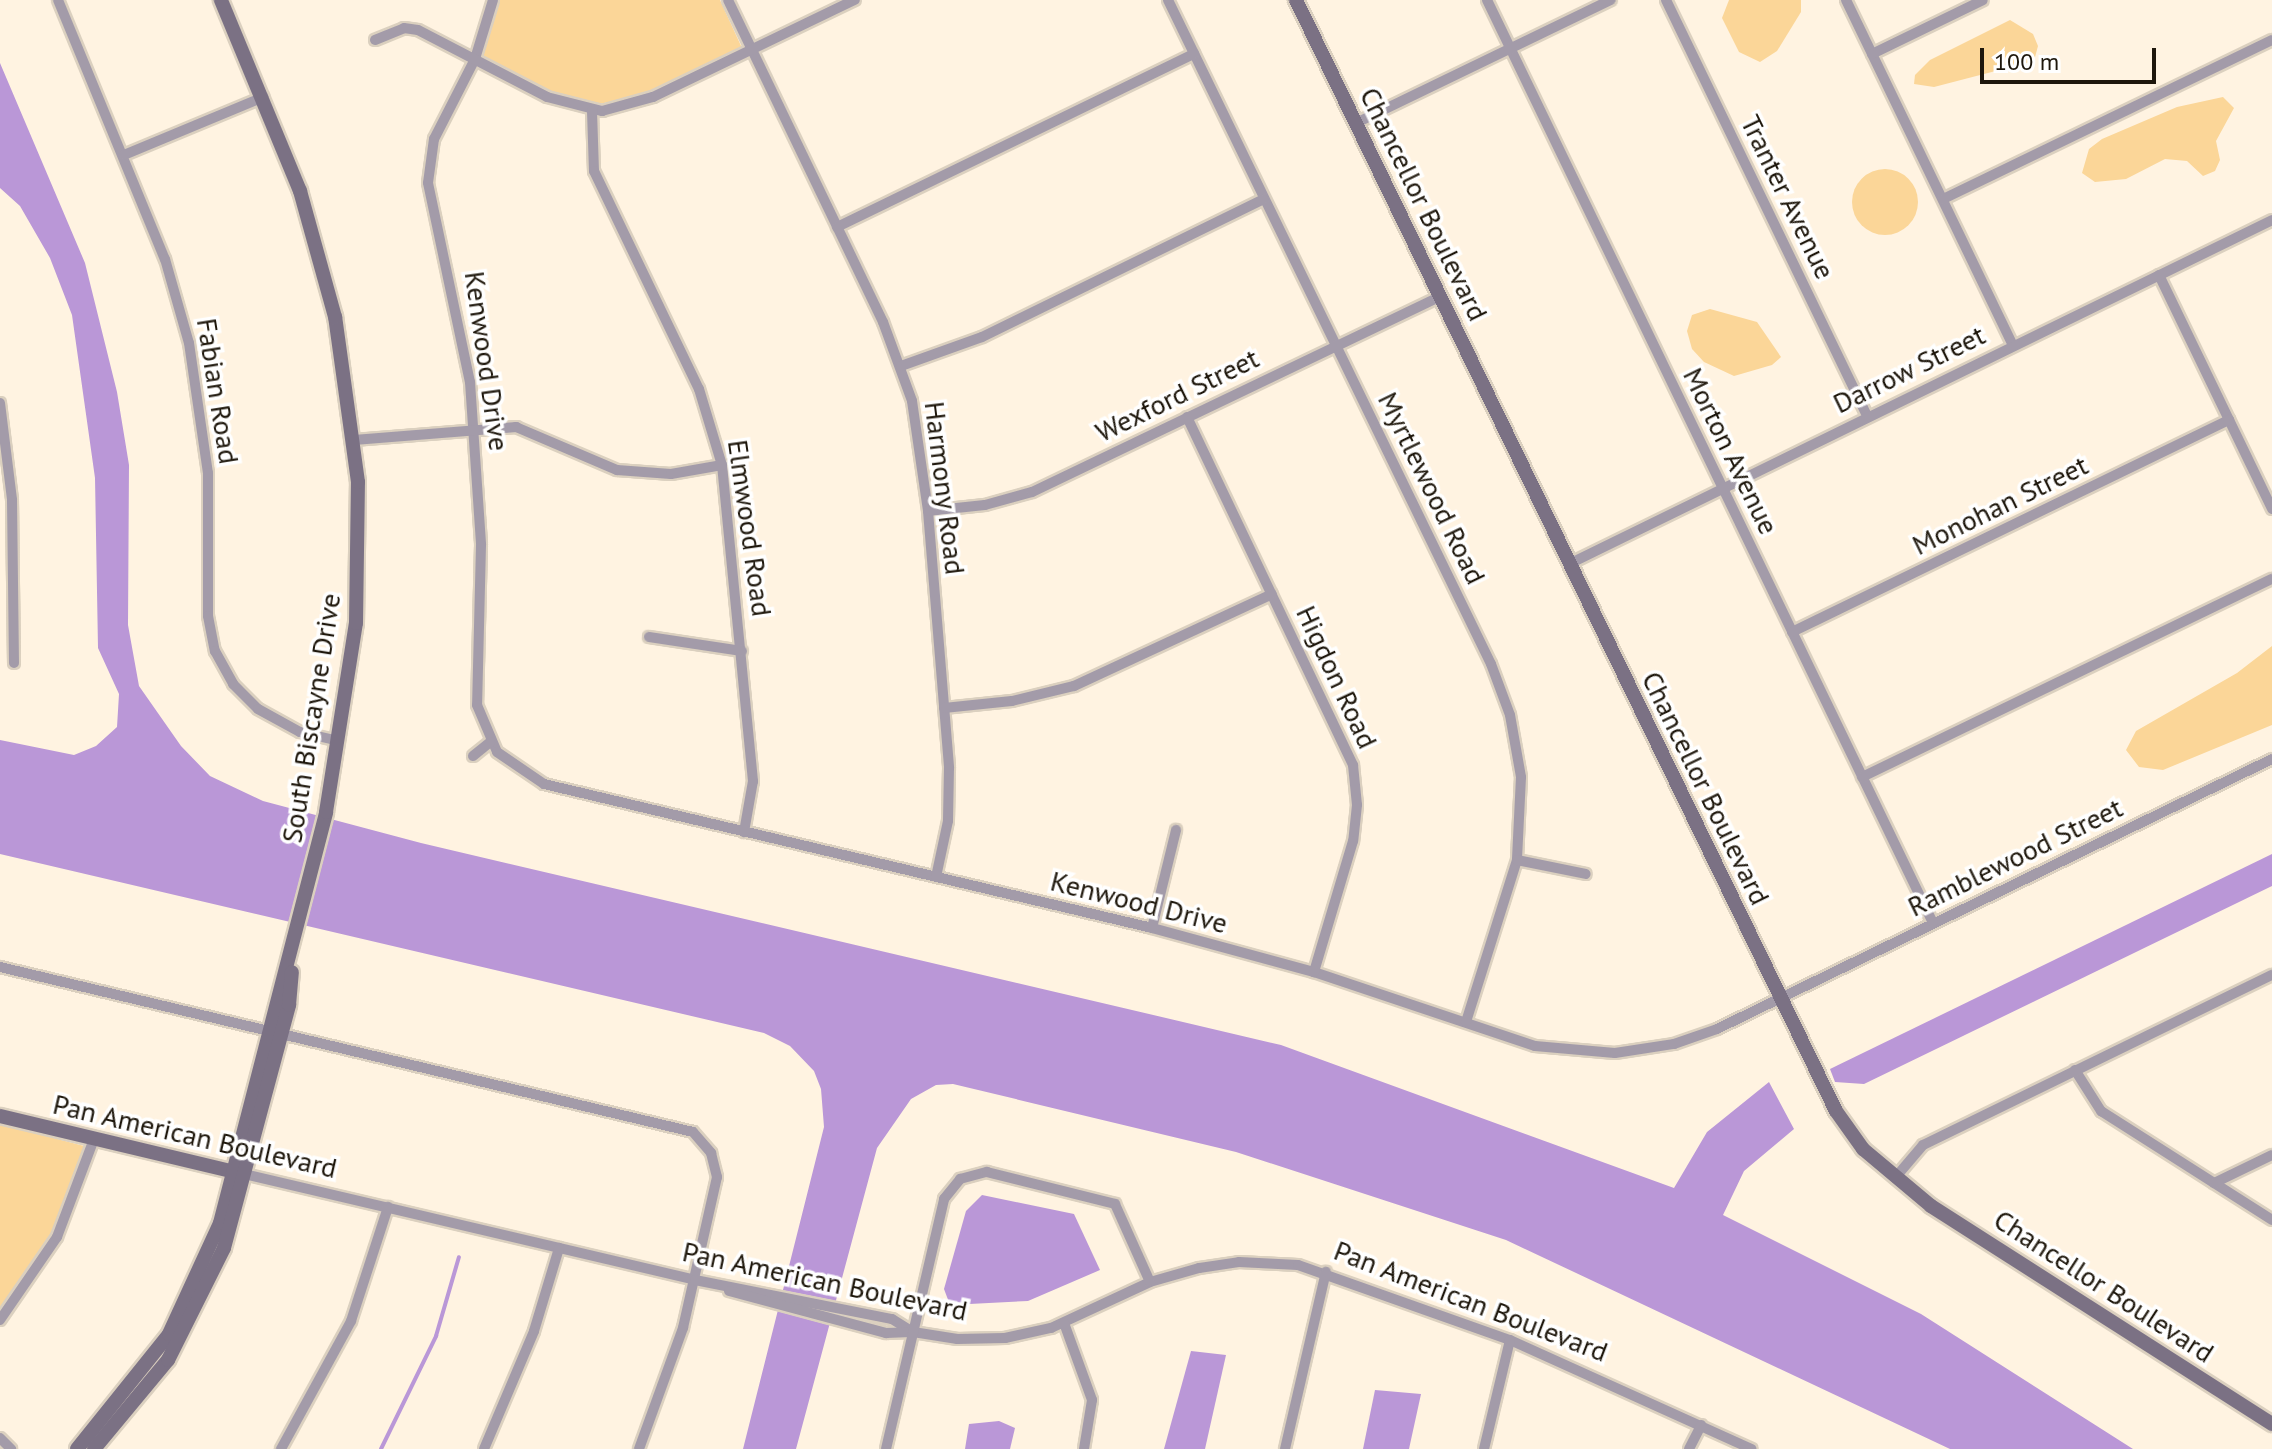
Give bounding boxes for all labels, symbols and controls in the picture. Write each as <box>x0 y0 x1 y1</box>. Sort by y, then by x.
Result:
scale bar <box>1984 32 2160 82</box>
text: 100 m <box>1994 46 2059 77</box>
street label: Chancellor Boulevard <box>1353 82 1495 326</box>
street label: Tranter Avenue <box>1734 109 1842 285</box>
street label: Kenwood Drive <box>458 269 516 453</box>
street label: Fabian Road <box>190 316 246 466</box>
street label: Darrow Street <box>1827 318 1991 420</box>
street label: Wexford Street <box>1090 341 1264 449</box>
street label: Morton Avenue <box>1676 362 1786 540</box>
street label: Myrtlewood Road <box>1371 387 1493 589</box>
street label: Harmony Road <box>918 399 972 577</box>
street label: Elmwood Road <box>721 438 779 618</box>
street label: Monohan Street <box>1907 448 2093 562</box>
street label: South Biscayne Drive <box>275 591 347 845</box>
street label: Higdon Road <box>1289 600 1385 754</box>
street label: Chancellor Boulevard <box>1635 666 1777 910</box>
street label: Ramblewood Street <box>1902 790 2128 924</box>
street label: Kenwood Drive <box>1047 864 1231 940</box>
street label: Pan American Boulevard <box>49 1087 341 1185</box>
street label: Chancellor Boulevard <box>1988 1202 2220 1370</box>
street label: Pan American Boulevard <box>1329 1233 1613 1369</box>
street label: Pan American Boulevard <box>679 1234 971 1328</box>

